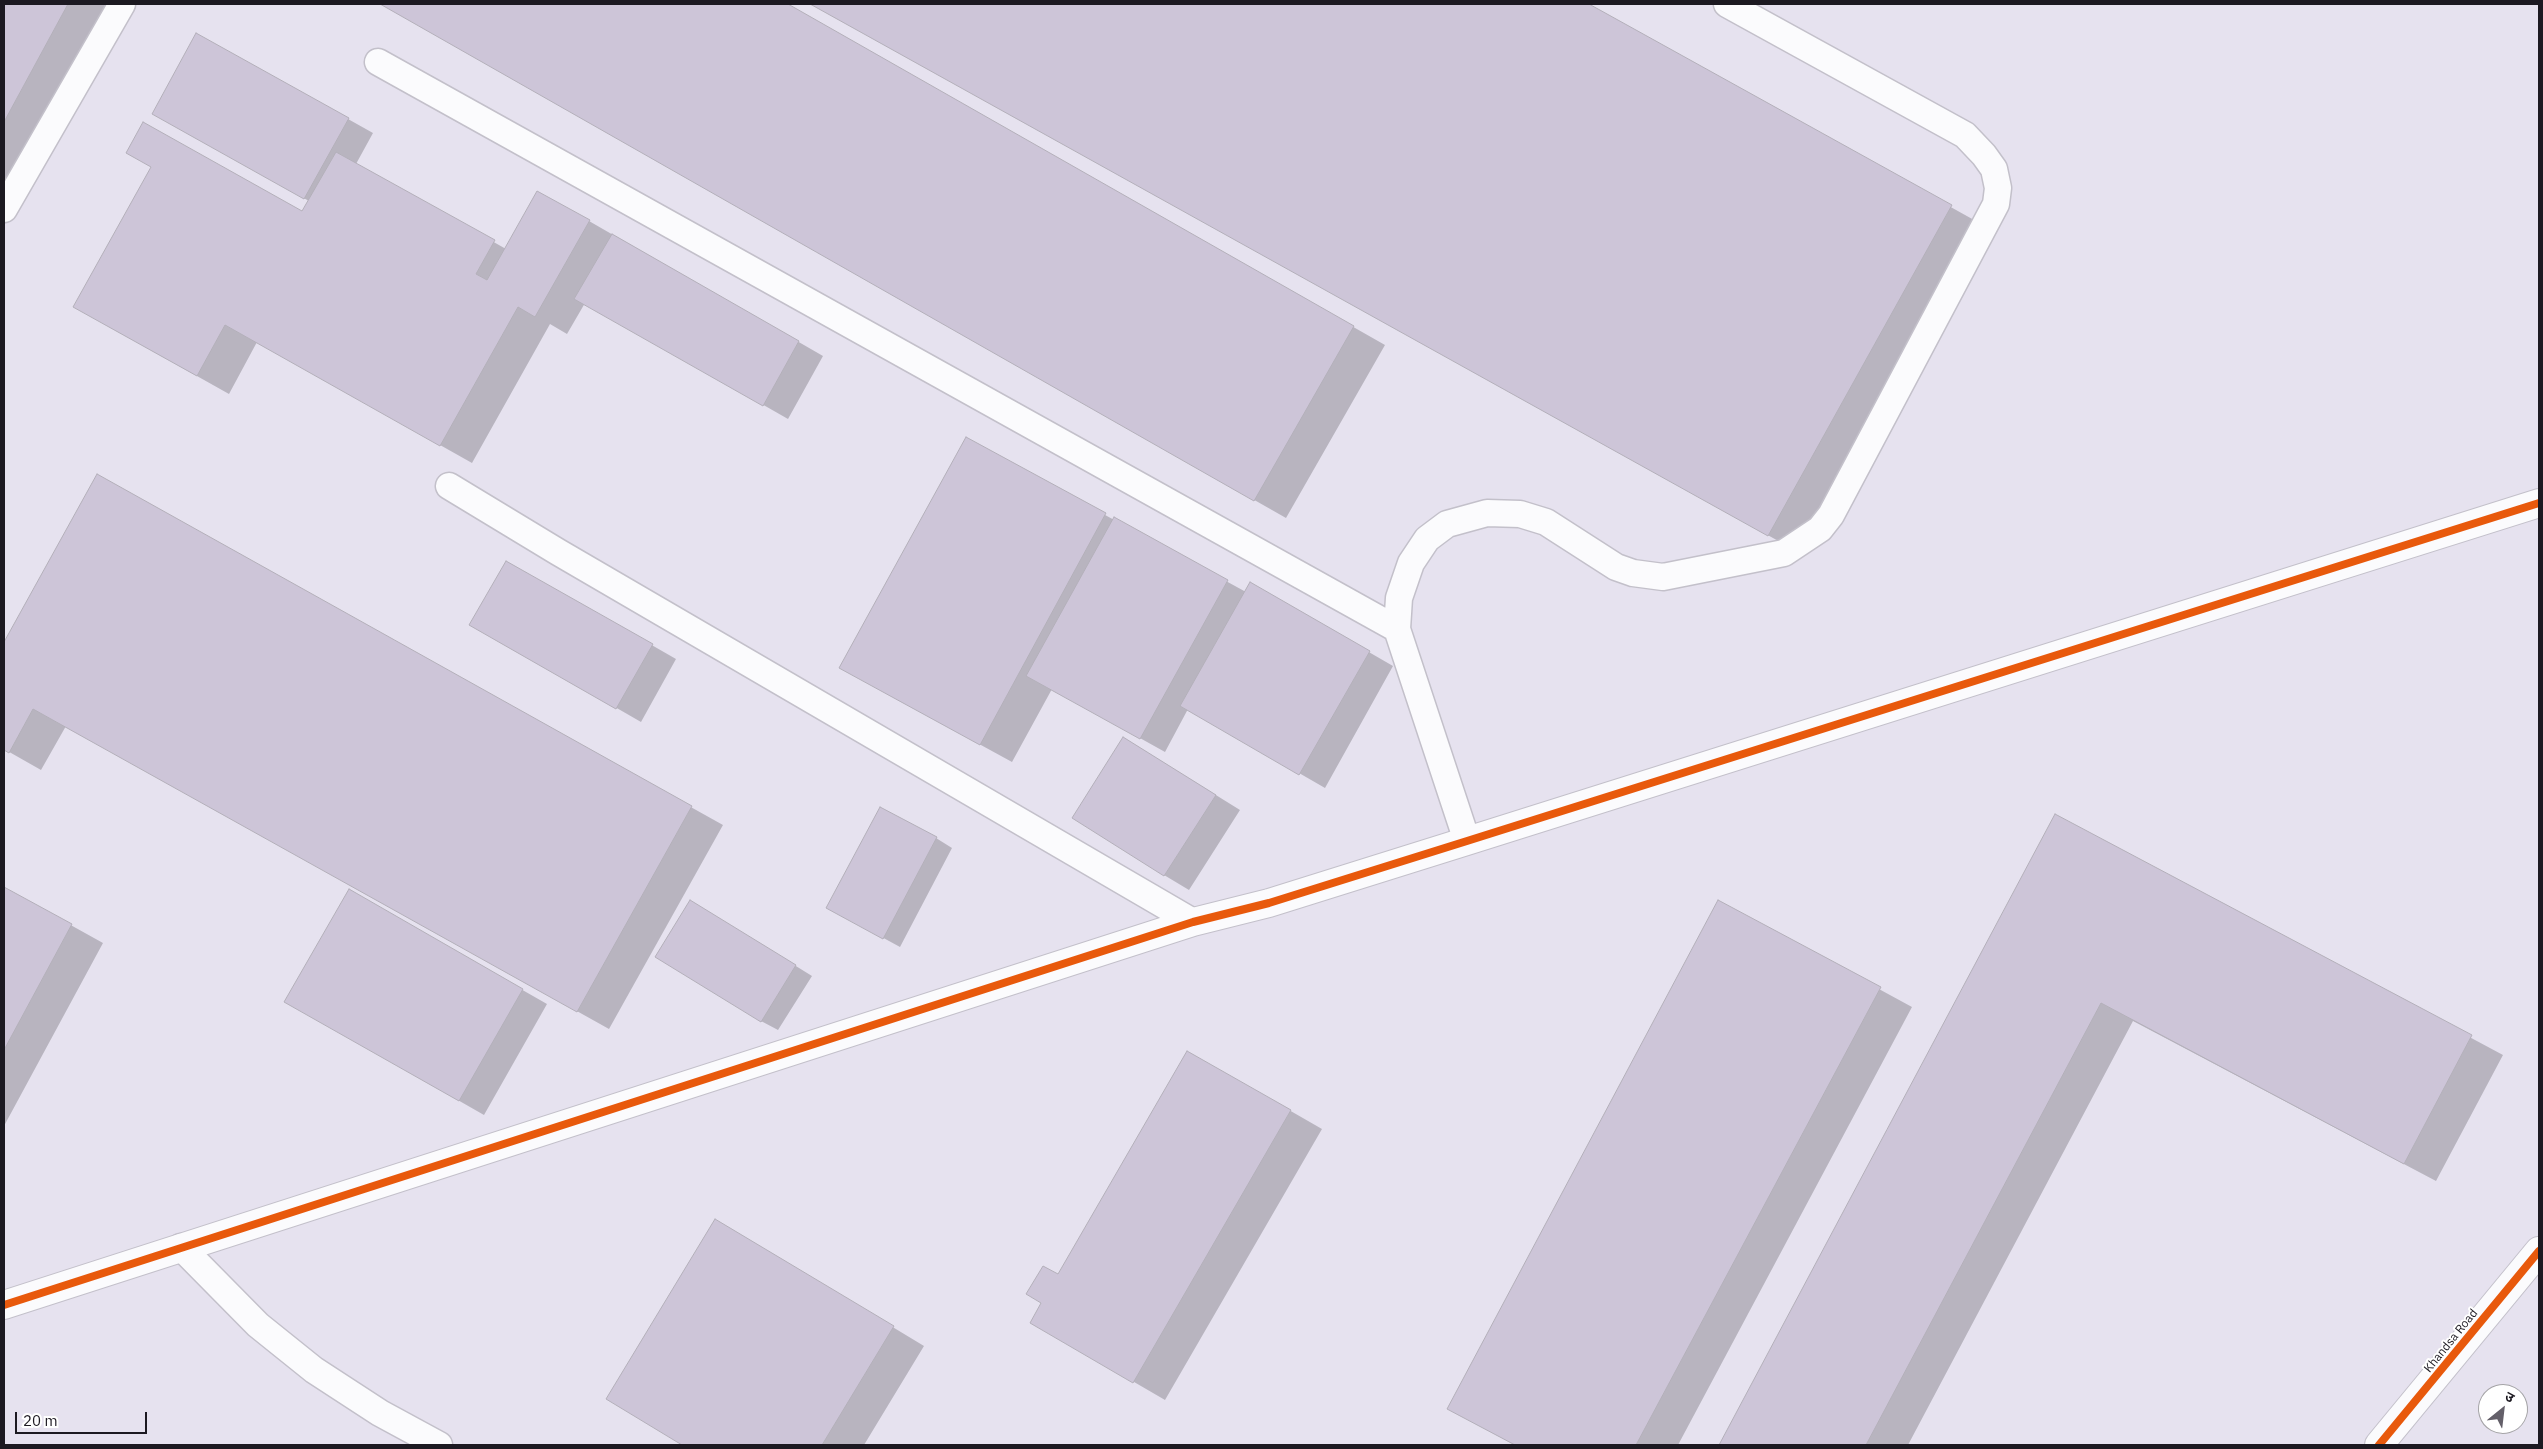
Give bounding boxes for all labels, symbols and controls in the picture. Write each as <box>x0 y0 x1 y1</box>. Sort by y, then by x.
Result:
street label: Khandsa Road <box>2421 1306 2481 1376</box>
north arrow <box>2478 1384 2528 1434</box>
text: उ <box>2502 1387 2518 1407</box>
scale bar <box>18 1402 150 1434</box>
text: 20 m <box>23 1411 58 1430</box>

